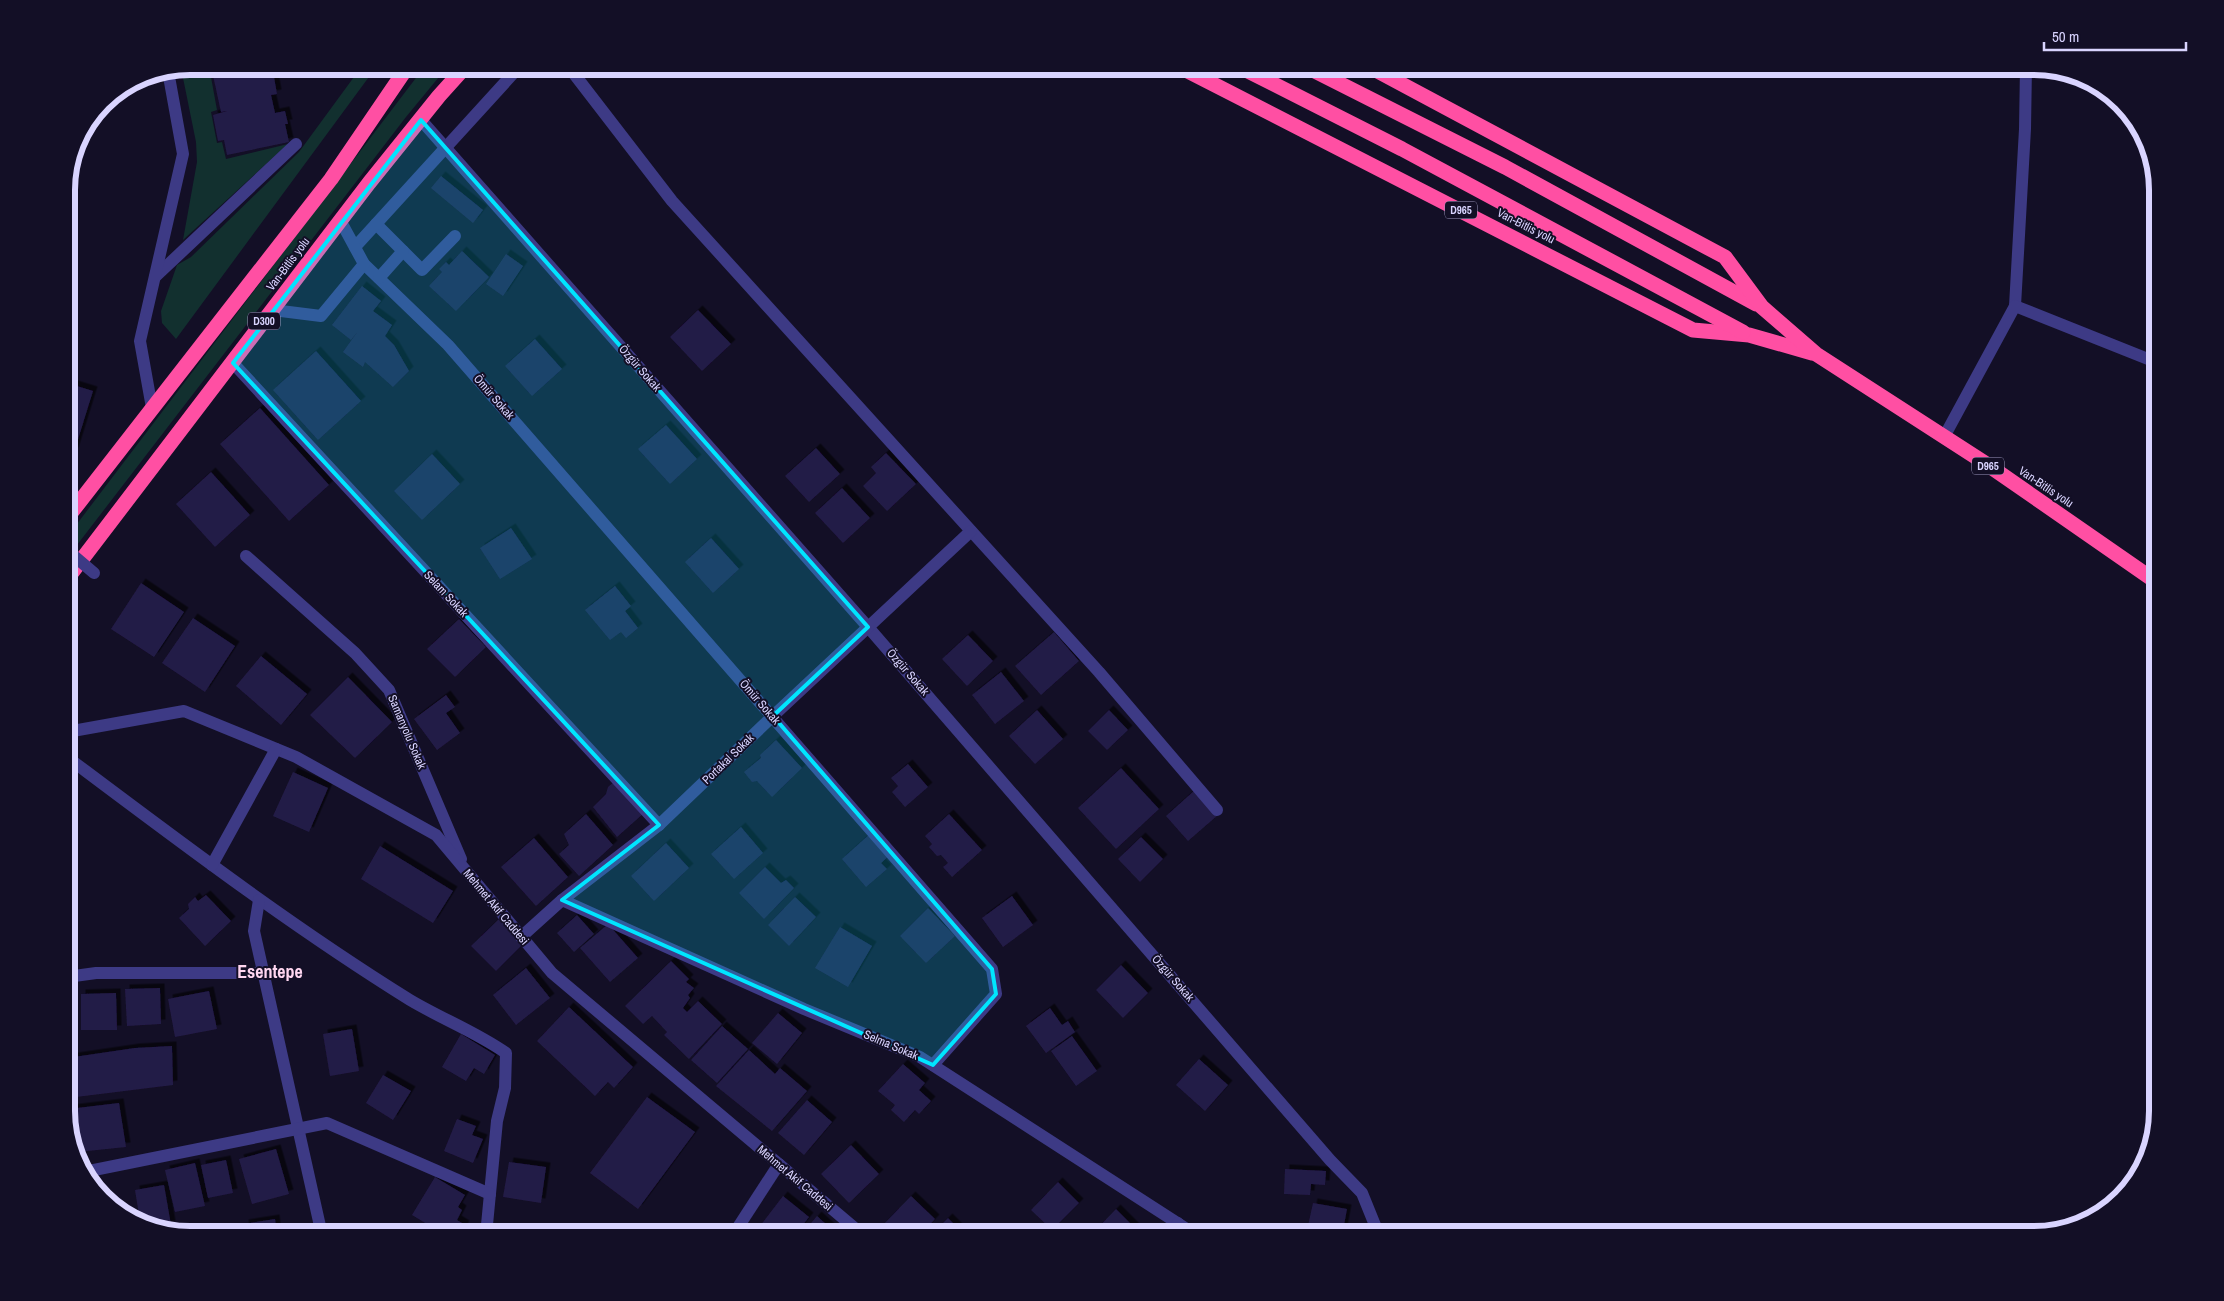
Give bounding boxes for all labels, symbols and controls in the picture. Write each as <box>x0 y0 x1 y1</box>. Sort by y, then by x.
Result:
scale bar <box>2044 20 2186 52</box>
text: 50 m <box>2052 26 2079 47</box>
road number: D965 <box>1445 202 1477 218</box>
street label: Van-Bitlis yolu <box>1494 205 1558 247</box>
street label: Van-Bitlis yolu <box>263 234 313 294</box>
road number: D300 <box>248 312 280 330</box>
street label: Özgür Sokak <box>615 341 665 395</box>
street label: Ömür Sokak <box>470 370 519 423</box>
road number: D965 <box>1972 458 2004 474</box>
street label: Van-Bitlis yolu <box>2016 463 2076 511</box>
street label: Selam Sokak <box>420 567 472 621</box>
street label: Özgür Sokak <box>883 645 933 699</box>
street label: Ömür Sokak <box>736 675 785 728</box>
street label: Samanyolu Sokak <box>384 692 430 772</box>
street label: Portakal Sokak <box>699 730 757 788</box>
street label: Mehmet Akif Caddesi <box>460 866 532 948</box>
street label: Özgür Sokak <box>1148 951 1198 1005</box>
district label: Esentepe <box>237 959 303 984</box>
street label: Selma Sokak <box>861 1026 921 1064</box>
street label: Mehmet Akif Caddesi <box>754 1142 836 1214</box>

